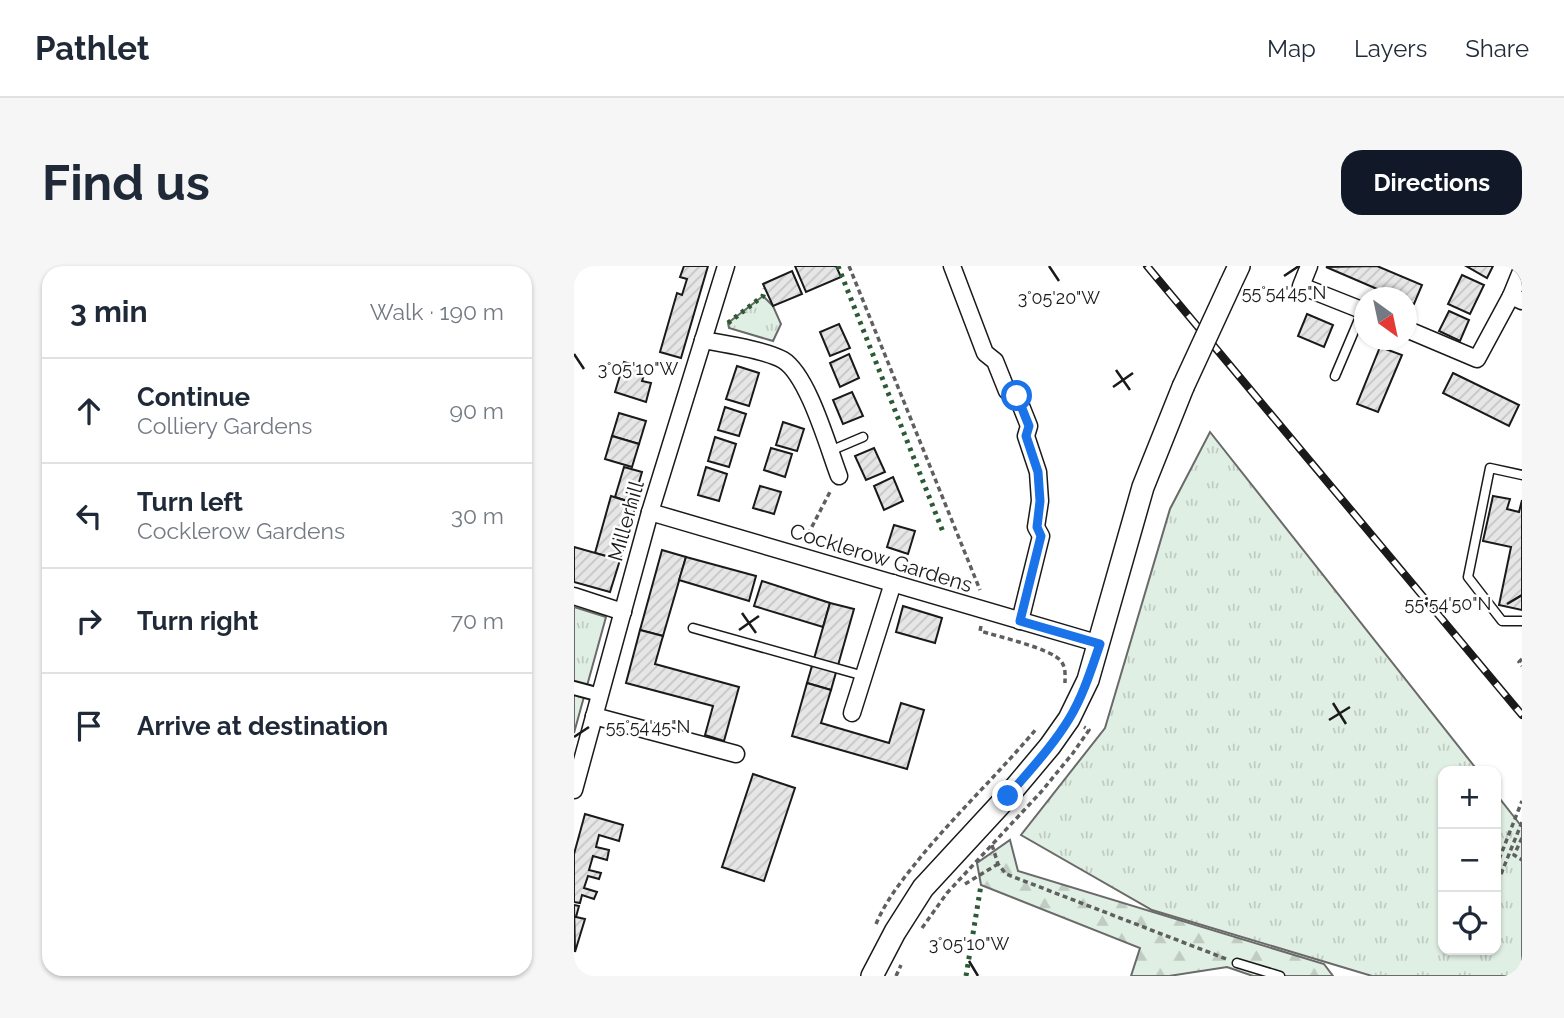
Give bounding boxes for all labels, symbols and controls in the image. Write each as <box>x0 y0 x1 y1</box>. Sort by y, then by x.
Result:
text: Pathlet <box>35 29 149 68</box>
text: Map <box>1267 34 1316 63</box>
text: Layers <box>1354 34 1427 63</box>
text: Share <box>1465 34 1529 63</box>
button: Directions <box>1341 150 1522 215</box>
text: Find us <box>42 154 210 211</box>
text: 55°54'45"N <box>1242 282 1326 303</box>
text: 3°05'20"W <box>1018 287 1100 308</box>
north arrow <box>1354 287 1417 350</box>
text: 3 min <box>70 294 148 329</box>
text: Walk · 190 m <box>370 298 504 325</box>
text: 3°05'10"W <box>598 358 679 379</box>
route start <box>1001 380 1032 411</box>
text: Continue <box>137 382 250 412</box>
icon: ahead <box>70 392 108 430</box>
text: 90 m <box>449 397 504 424</box>
text: Colliery Gardens <box>137 412 312 439</box>
street label: Millerhill <box>602 478 649 564</box>
text: Turn left <box>137 487 243 517</box>
icon: left <box>70 497 108 535</box>
text: 30 m <box>451 502 504 529</box>
text: Cocklerow Gardens <box>137 517 345 544</box>
street label: Cocklerow Gardens <box>787 518 976 597</box>
text: 55°54'50"N <box>1405 593 1491 614</box>
icon: right <box>70 602 108 640</box>
text: Turn right <box>137 606 258 636</box>
text: 70 m <box>451 607 504 634</box>
icon: arrive <box>70 707 108 745</box>
text: Arrive at destination <box>137 711 388 741</box>
text: 55°54'45"N <box>606 716 690 737</box>
map controls <box>1438 766 1501 955</box>
button: + <box>1438 766 1501 829</box>
route end <box>992 780 1023 811</box>
button: − <box>1438 829 1501 892</box>
button: locate <box>1438 892 1501 955</box>
text: 3°05'10"W <box>929 933 1010 954</box>

